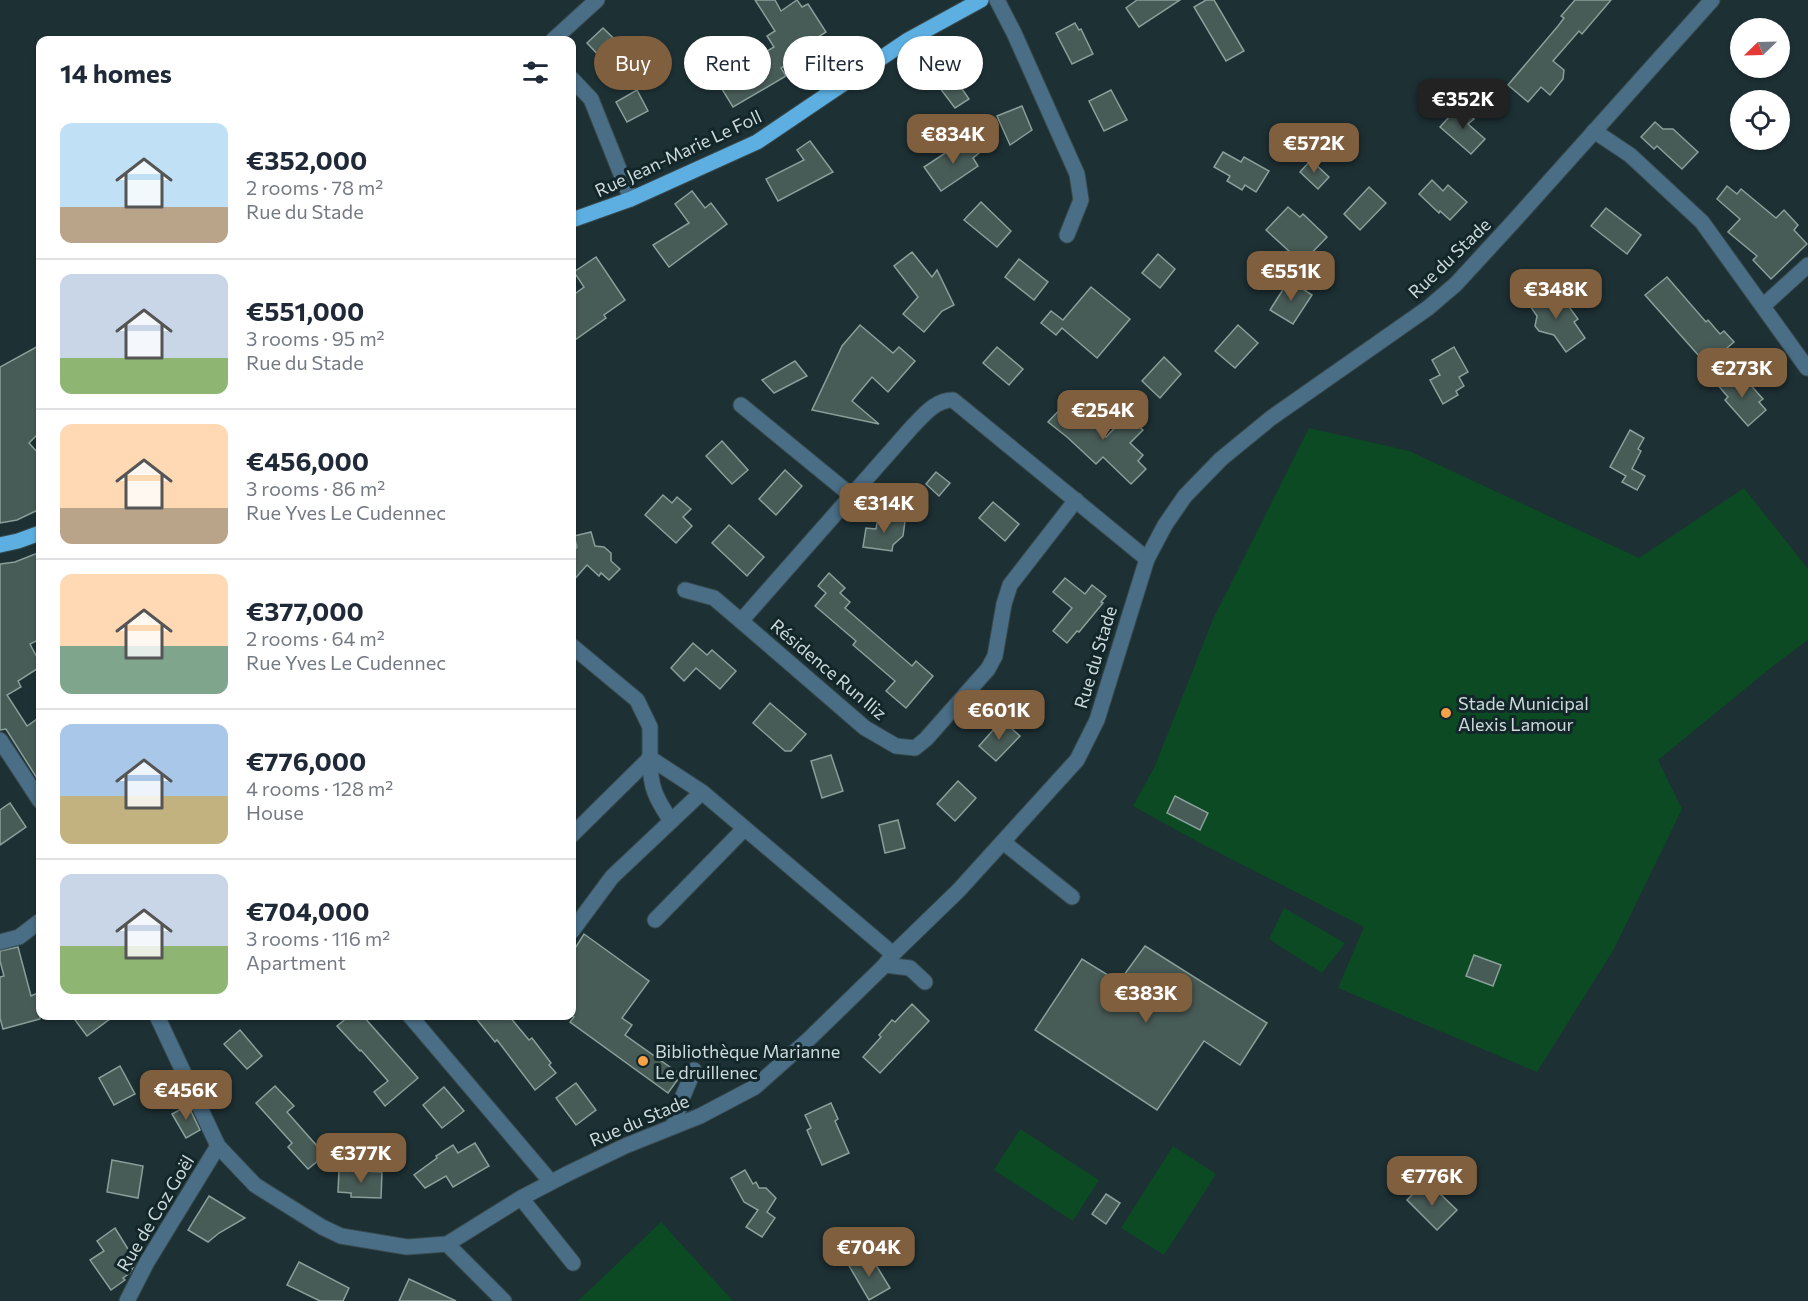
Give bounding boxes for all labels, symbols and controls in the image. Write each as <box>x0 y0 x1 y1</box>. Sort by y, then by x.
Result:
north arrow <box>1730 18 1790 78</box>
map controls <box>1730 18 1790 150</box>
chip: Buy <box>594 36 672 90</box>
chip: Rent <box>684 36 771 90</box>
chip: Filters <box>783 36 885 90</box>
chip: New <box>897 36 983 90</box>
icon: filters <box>519 56 552 89</box>
text: 14 homes <box>60 57 172 88</box>
pin: €352K <box>1421 79 1505 130</box>
text: €352K <box>1432 86 1494 110</box>
button: locate <box>1730 90 1790 150</box>
street label: Rue Jean-Marie Le Foll <box>591 105 765 201</box>
pin: €834K <box>911 114 995 165</box>
text: €834K <box>921 121 985 145</box>
pin: €572K <box>1272 123 1356 174</box>
text: €572K <box>1283 130 1345 154</box>
text: €352,000 <box>246 144 367 175</box>
icon: home <box>108 147 180 219</box>
text: 2 rooms · 78 m² <box>246 175 383 199</box>
text: Rue du Stade <box>246 199 364 223</box>
street label: Rue du Stade <box>1403 213 1495 303</box>
pin: €551K <box>1249 251 1333 302</box>
text: €551K <box>1261 258 1321 282</box>
pin: €348K <box>1514 269 1598 320</box>
text: €348K <box>1524 276 1588 300</box>
text: €551,000 <box>246 295 364 326</box>
icon: home <box>108 298 180 370</box>
text: 3 rooms · 95 m² <box>246 326 385 350</box>
pin: €273K <box>1700 348 1784 399</box>
text: Rue du Stade <box>246 350 364 374</box>
text: €273K <box>1711 355 1773 379</box>
pin: €254K <box>1061 390 1145 441</box>
text: €254K <box>1071 397 1135 421</box>
text: €456,000 <box>246 445 369 476</box>
icon: home <box>108 448 180 520</box>
text: 3 rooms · 86 m² <box>246 476 385 500</box>
pin: €314K <box>842 483 926 534</box>
text: €314K <box>853 490 915 514</box>
text: Rue Yves Le Cudennec <box>246 500 446 524</box>
text: €377,000 <box>246 595 364 626</box>
icon: home <box>108 598 180 670</box>
street label: Rue du Stade <box>1069 603 1121 711</box>
street label: Résidence Run Iliz <box>766 614 892 724</box>
text: 2 rooms · 64 m² <box>246 626 385 650</box>
text: Rue Yves Le Cudennec <box>246 650 446 674</box>
pin: €601K <box>957 690 1041 741</box>
place label: Stade Municipal Alexis Lamour <box>1458 692 1589 735</box>
text: €601K <box>968 697 1030 721</box>
marker: Stade Municipal Alexis Lamour <box>1439 706 1453 720</box>
text: €776,000 <box>246 745 366 776</box>
icon: home <box>108 748 180 820</box>
text: 4 rooms · 128 m² <box>246 776 393 800</box>
text: House <box>246 800 304 824</box>
text: €704,000 <box>246 895 370 926</box>
icon: home <box>108 898 180 970</box>
text: 3 rooms · 116 m² <box>246 926 390 950</box>
text: Apartment <box>246 950 346 974</box>
pin: €383K <box>1104 973 1188 1024</box>
text: €383K <box>1114 980 1178 1004</box>
place label: Bibliothèque Marianne Le druillenec <box>655 1040 840 1083</box>
marker: Bibliothèque Marianne Le druillenec <box>636 1054 650 1068</box>
pin: €456K <box>144 1070 228 1121</box>
text: €456K <box>154 1077 218 1101</box>
street label: Rue du Stade <box>586 1089 692 1151</box>
pin: €377K <box>319 1133 403 1184</box>
text: €377K <box>330 1140 392 1164</box>
street label: Rue de Coz Goël <box>112 1151 198 1275</box>
pin: €776K <box>1390 1156 1474 1207</box>
text: €776K <box>1401 1163 1463 1187</box>
pin: €704K <box>827 1227 911 1278</box>
text: €704K <box>837 1234 901 1258</box>

